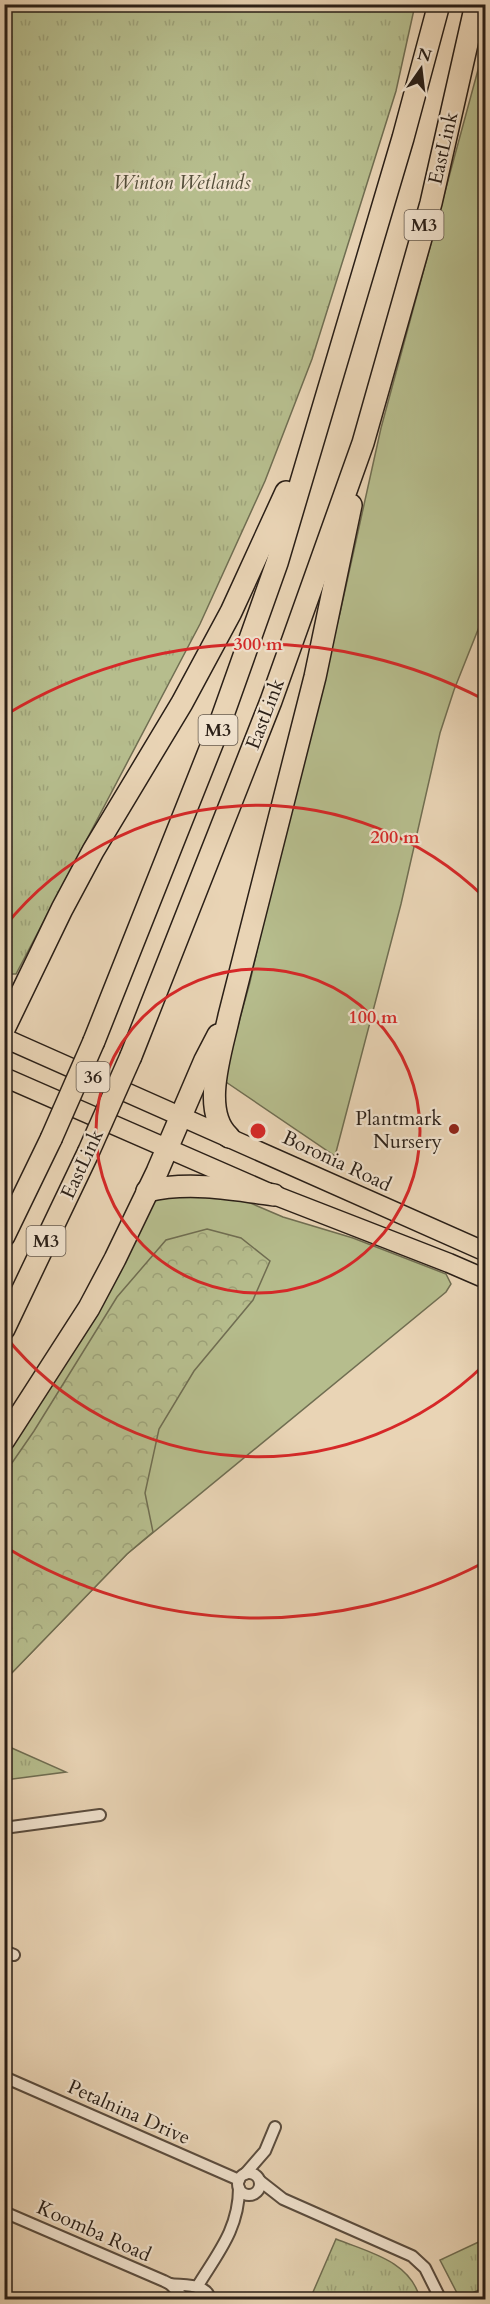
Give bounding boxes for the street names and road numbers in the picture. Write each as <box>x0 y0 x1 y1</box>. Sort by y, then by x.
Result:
street label: EastLink <box>422 109 465 187</box>
road number: M3 <box>404 210 444 240</box>
street label: EastLink <box>239 674 291 753</box>
road number: M3 <box>198 715 238 745</box>
road number: 36 <box>76 1062 110 1092</box>
street label: Boronia Road <box>278 1124 396 1198</box>
street label: EastLink <box>54 1125 110 1203</box>
road number: M3 <box>26 1226 66 1256</box>
street label: Petalnina Drive <box>63 2073 195 2151</box>
street label: Koomba Road <box>33 2194 156 2268</box>

